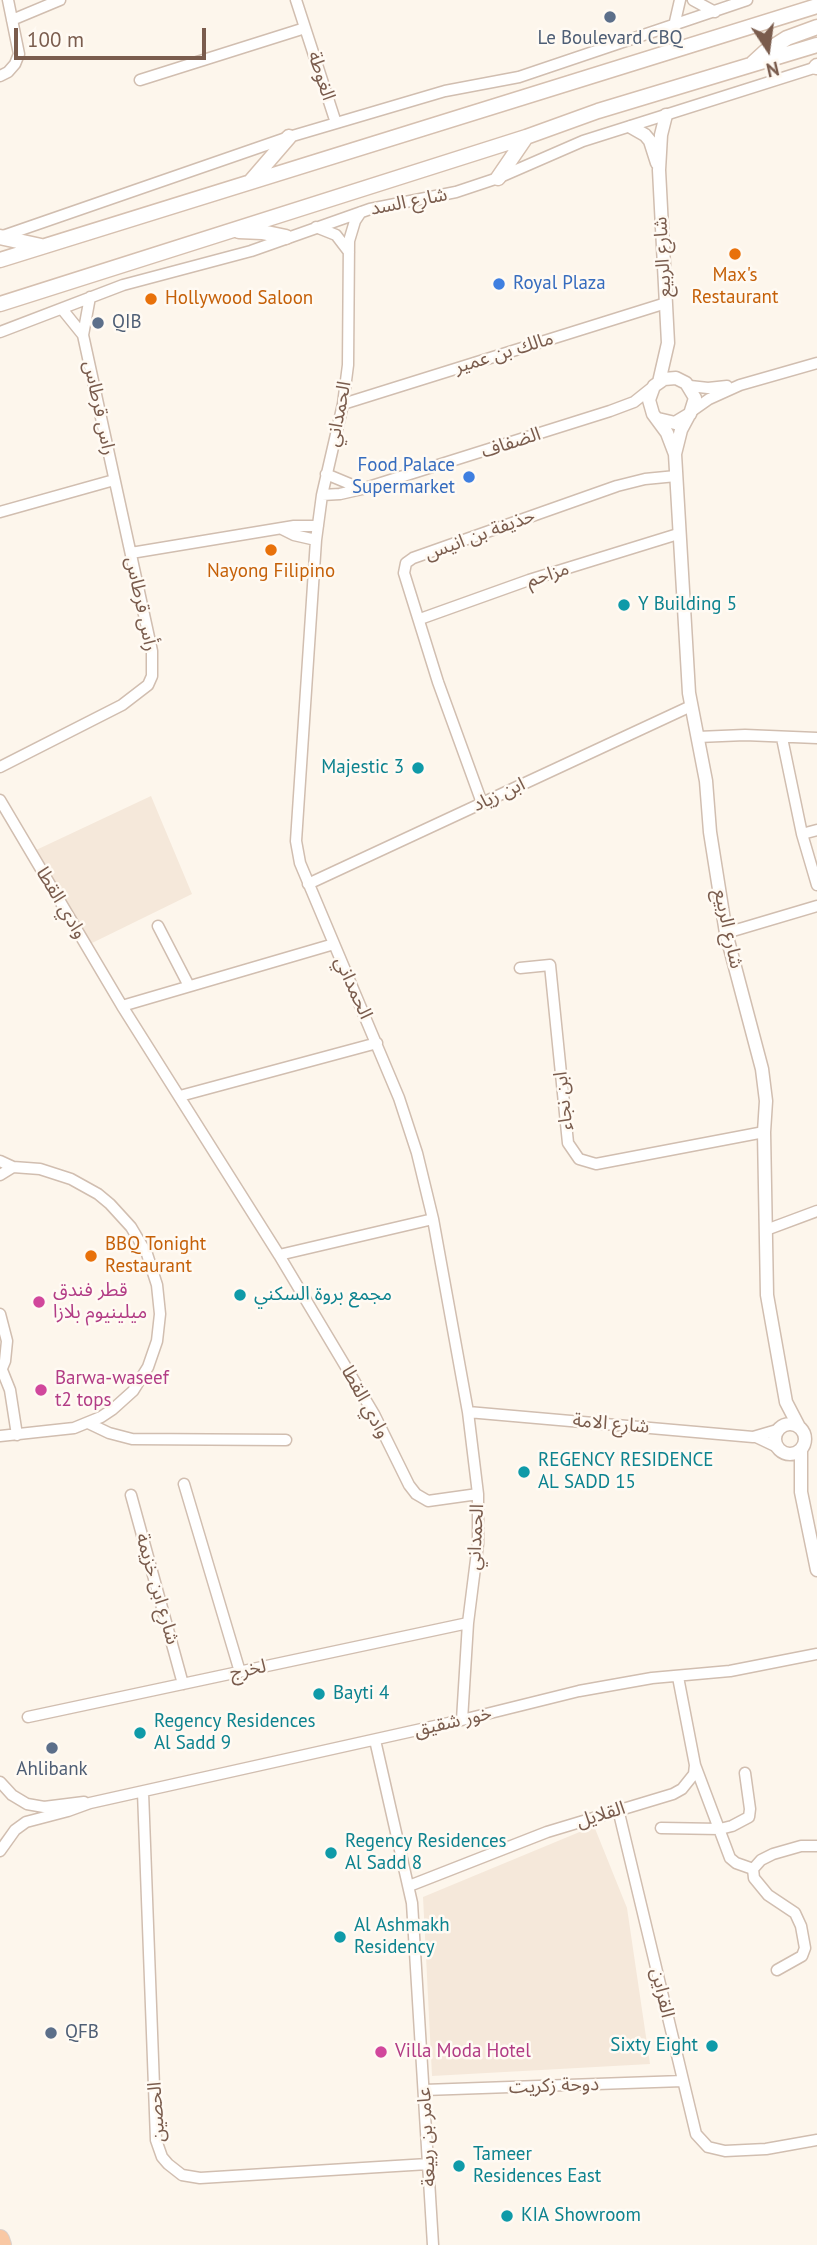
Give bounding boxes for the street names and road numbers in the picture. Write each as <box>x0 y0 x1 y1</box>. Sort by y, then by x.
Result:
street label: الغوطة <box>302 48 340 104</box>
street label: شارع السد <box>369 183 449 221</box>
street label: شارع الربيع <box>650 216 676 298</box>
street label: مالك بن عمير <box>452 327 556 379</box>
street label: راس قرطاس <box>78 359 120 457</box>
street label: الحمداني <box>321 379 357 449</box>
street label: الضفاف <box>478 423 544 463</box>
street label: حذيفة بن انيس <box>422 505 538 565</box>
street label: رأس قرطاس <box>120 555 162 653</box>
street label: مزاحم <box>524 557 572 593</box>
street label: ابن زياد <box>469 773 529 817</box>
street label: وادي القطا <box>31 863 91 943</box>
street label: شارع الربيع <box>708 887 748 971</box>
street label: الحمداني <box>329 953 377 1023</box>
street label: ابن نجاء <box>550 1070 578 1132</box>
street label: وادي القطا <box>336 1362 394 1442</box>
street label: شارع الامة <box>572 1409 650 1439</box>
street label: الحمداني <box>463 1503 489 1571</box>
street label: شارع ابن خزيمة <box>130 1531 184 1647</box>
street label: لخرج <box>228 1655 268 1685</box>
street label: خور شقيق <box>412 1702 494 1742</box>
street label: القلايل <box>574 1797 628 1833</box>
street label: القراين <box>645 1966 679 2020</box>
street label: دوحة زكريت <box>508 2073 600 2099</box>
street label: الحصين <box>144 2081 170 2143</box>
street label: عامر بن ربيعة <box>413 2087 441 2187</box>

